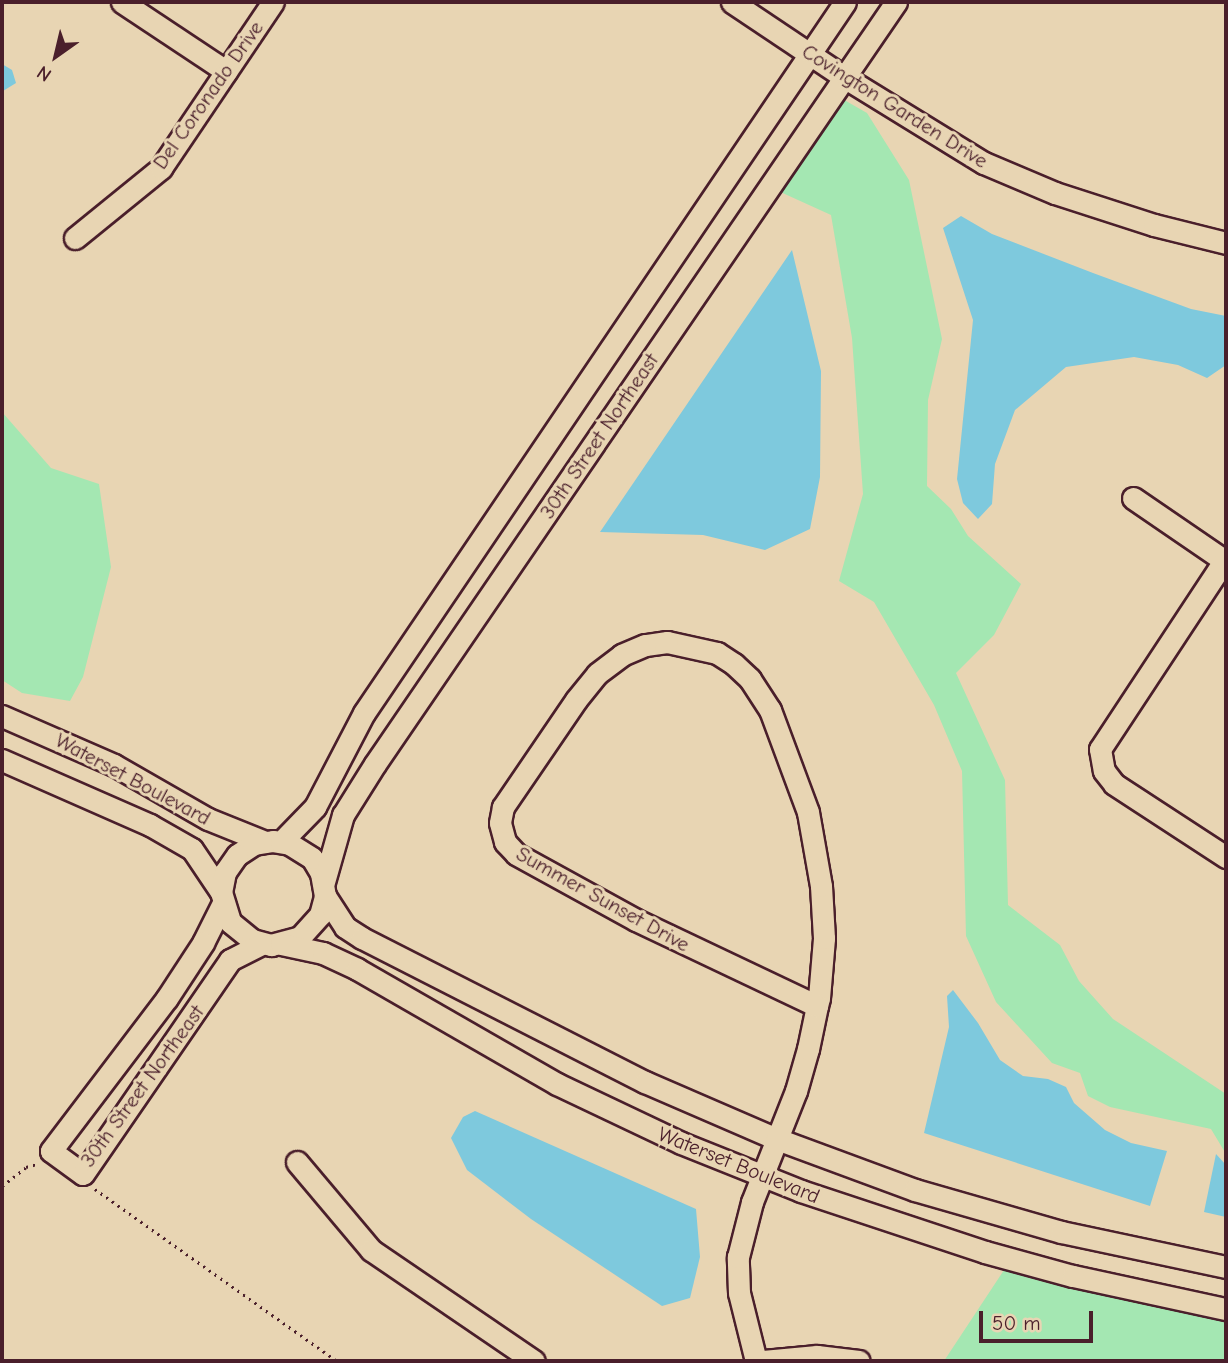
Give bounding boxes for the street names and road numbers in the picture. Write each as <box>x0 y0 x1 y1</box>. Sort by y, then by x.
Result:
street label: Del Coronado Drive <box>147 16 269 174</box>
street label: Covington Garden Drive <box>797 39 993 173</box>
street label: 30th Street Northeast <box>534 349 664 523</box>
street label: Waterset Boulevard <box>51 727 215 831</box>
street label: Summer Sunset Drive <box>512 841 694 957</box>
street label: 30th Street Northeast <box>75 1000 209 1172</box>
street label: Waterset Boulevard <box>654 1121 824 1209</box>

